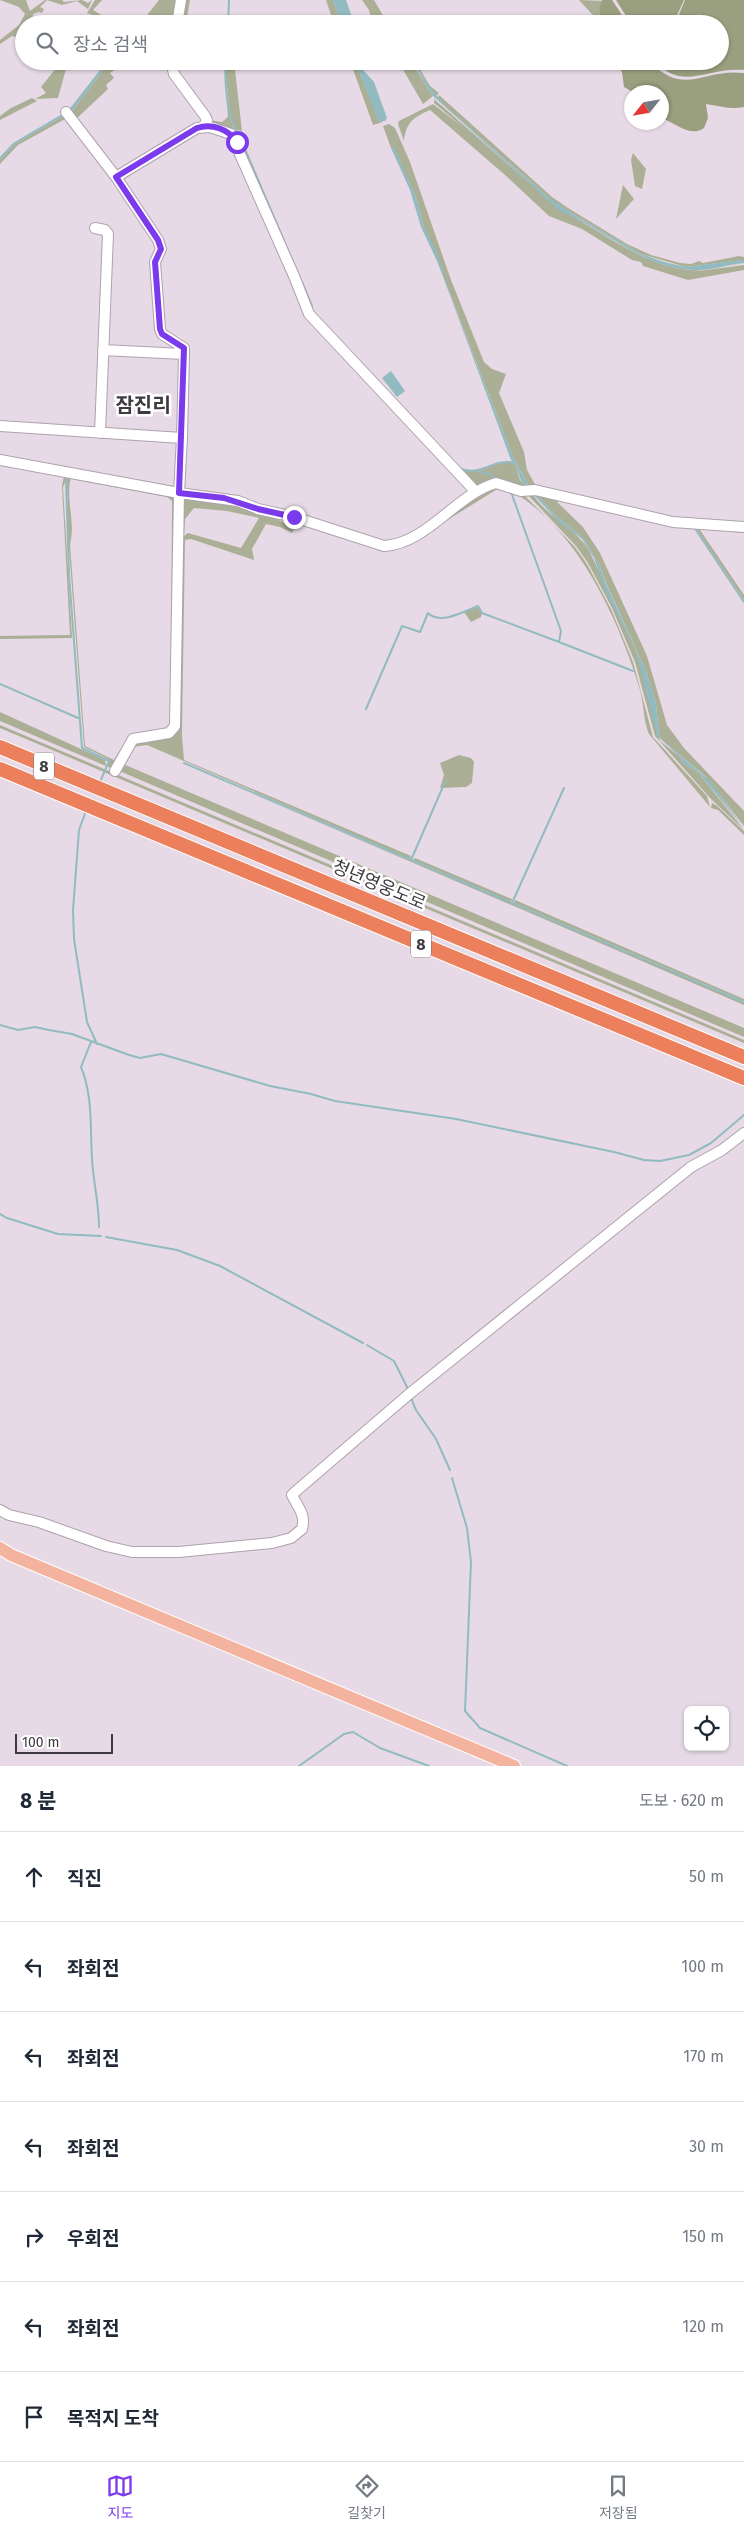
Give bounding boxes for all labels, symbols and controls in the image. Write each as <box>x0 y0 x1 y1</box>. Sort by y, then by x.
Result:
search box <box>15 15 729 70</box>
icon: search <box>33 29 61 57</box>
text: 장소 검색 <box>73 33 148 56</box>
north arrow <box>624 85 669 130</box>
route start <box>226 131 249 154</box>
district label: 잠진리 <box>115 393 171 417</box>
route end <box>283 506 306 529</box>
road number: 8 <box>34 752 54 779</box>
street label: 청년영웅도로 <box>329 855 429 915</box>
road number: 8 <box>411 931 431 958</box>
map controls <box>684 1706 729 1751</box>
button: locate <box>684 1706 729 1751</box>
scale bar <box>15 1731 112 1754</box>
text: 100 m <box>22 1734 59 1751</box>
text: 8 분 <box>20 1788 57 1814</box>
text: 도보 · 620 m <box>639 1791 724 1810</box>
icon: ahead <box>20 1863 48 1891</box>
text: 직진 <box>67 1867 102 1890</box>
text: 50 m <box>689 1867 724 1886</box>
icon: left <box>20 1953 48 1981</box>
text: 좌회전 <box>67 1957 119 1980</box>
text: 100 m <box>681 1957 724 1976</box>
icon: left <box>20 2043 48 2071</box>
text: 좌회전 <box>67 2047 119 2070</box>
text: 170 m <box>683 2047 724 2066</box>
icon: left <box>20 2133 48 2161</box>
text: 좌회전 <box>67 2137 119 2160</box>
text: 30 m <box>689 2137 724 2156</box>
icon: right <box>20 2223 48 2251</box>
text: 우회전 <box>67 2227 119 2250</box>
text: 150 m <box>682 2227 724 2246</box>
icon: left <box>20 2313 48 2341</box>
text: 좌회전 <box>67 2317 119 2340</box>
text: 120 m <box>682 2317 724 2336</box>
icon: arrive <box>20 2403 48 2431</box>
text: 목적지 도착 <box>67 2407 159 2430</box>
tab: 지도 <box>106 2472 134 2522</box>
tab: 길찾기 <box>347 2472 386 2522</box>
tab: 저장됨 <box>599 2472 638 2522</box>

